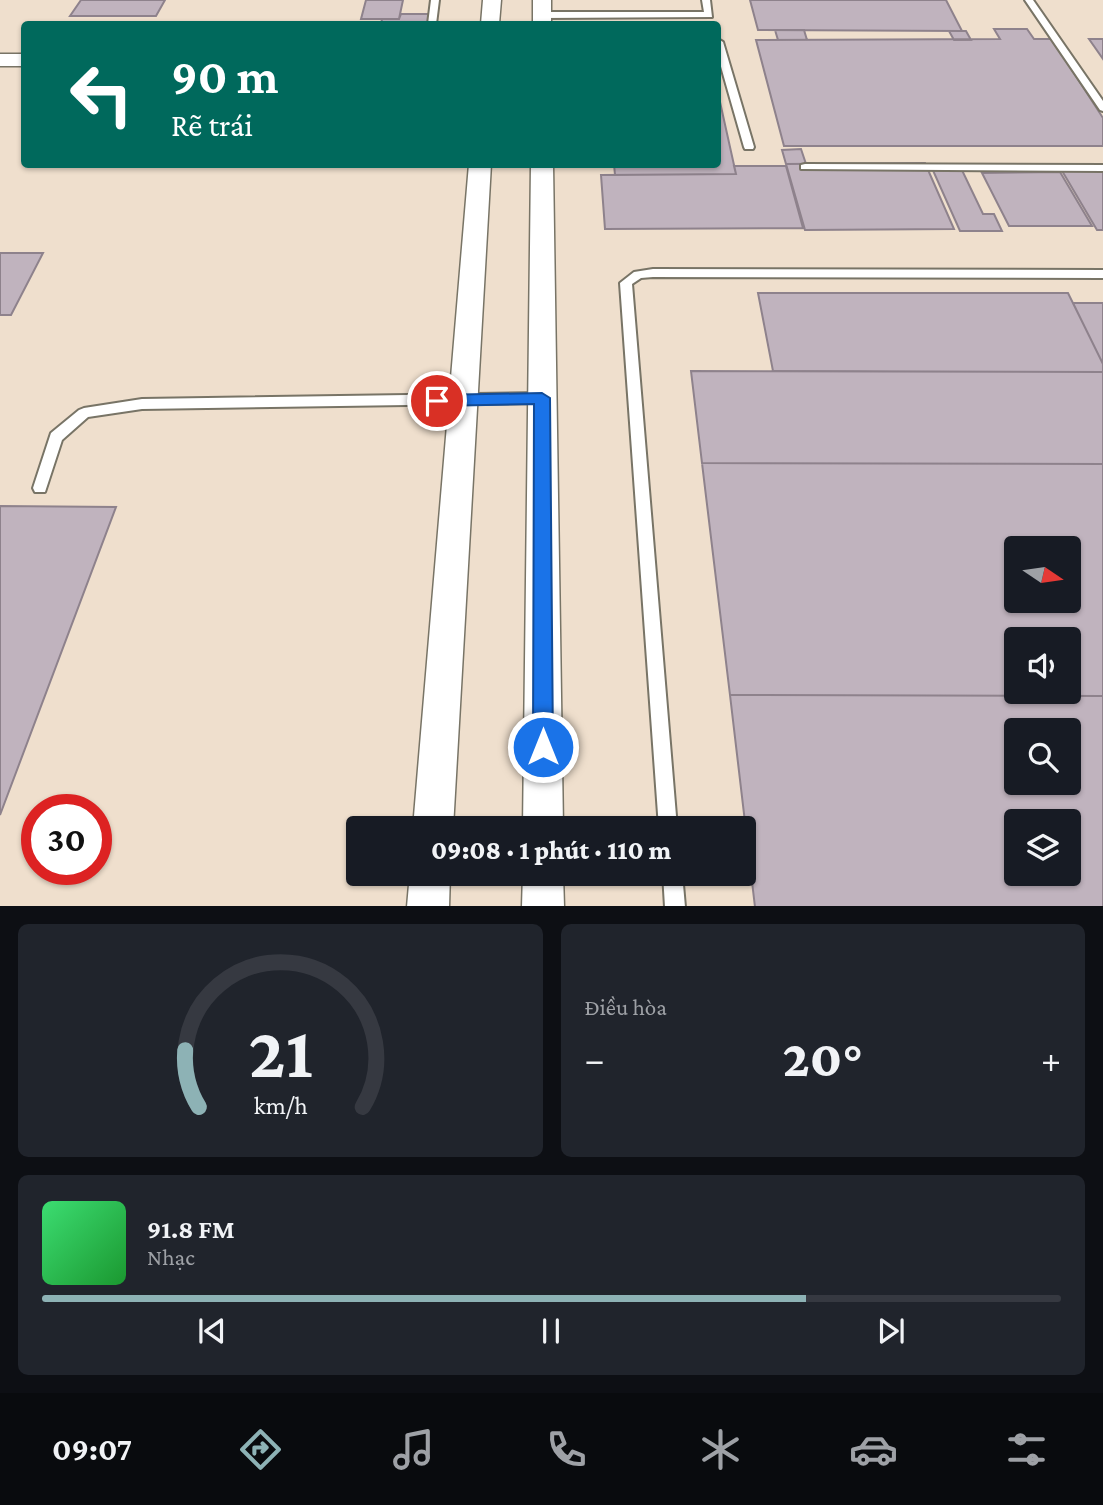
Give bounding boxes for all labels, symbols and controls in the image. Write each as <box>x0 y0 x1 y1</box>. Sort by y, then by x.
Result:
icon: left <box>56 49 147 140</box>
text: 90 m <box>171 49 278 104</box>
text: Rẽ trái <box>171 107 253 143</box>
pin <box>407 371 467 431</box>
icon: arrive <box>418 382 456 420</box>
north arrow <box>1004 536 1082 612</box>
map controls <box>1004 536 1081 886</box>
button: sound <box>1004 627 1081 704</box>
position arrow <box>506 710 580 784</box>
button: search <box>1004 718 1081 795</box>
speed limit sign: 30 <box>21 794 112 885</box>
button: layers <box>1004 809 1081 886</box>
text: 09:08 · 1 phút · 110 m <box>431 836 671 865</box>
text: Điều hòa <box>585 994 667 1020</box>
text: 21 <box>248 1012 312 1093</box>
text: 20° <box>782 1029 863 1087</box>
text: − <box>585 1038 605 1080</box>
text: + <box>1041 1038 1061 1080</box>
text: km/h <box>253 1091 307 1118</box>
text: 91.8 FM <box>147 1215 235 1244</box>
text: Nhạc <box>147 1244 195 1270</box>
icon: previous <box>193 1312 231 1350</box>
icon: pause <box>532 1312 570 1350</box>
icon: next <box>872 1312 910 1350</box>
icon: directions <box>236 1425 285 1474</box>
icon: music <box>389 1425 438 1474</box>
icon: phone <box>542 1425 591 1474</box>
icon: climate <box>696 1425 745 1474</box>
icon: car <box>849 1425 898 1474</box>
icon: filters <box>1002 1425 1051 1474</box>
text: 09:07 <box>52 1431 132 1467</box>

